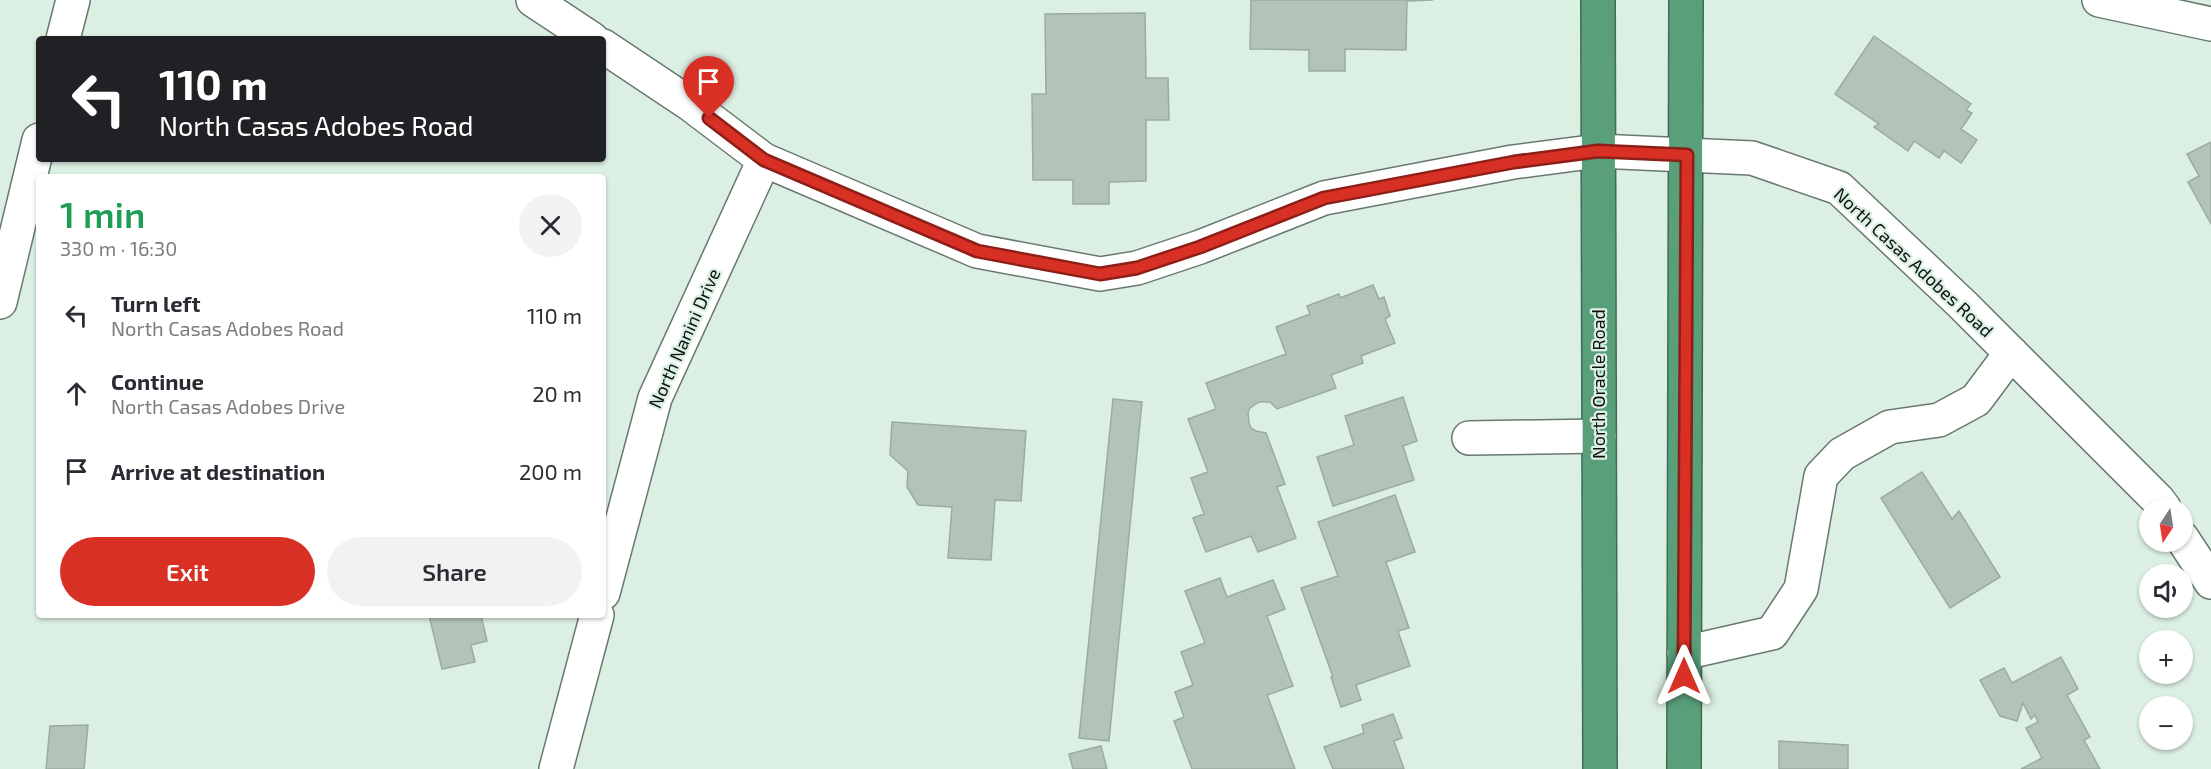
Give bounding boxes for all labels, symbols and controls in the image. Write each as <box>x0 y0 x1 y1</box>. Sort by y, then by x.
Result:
pin <box>683 56 734 118</box>
text: 110 m <box>159 58 268 108</box>
icon: left <box>60 60 138 138</box>
icon: arrive <box>692 65 725 98</box>
text: North Casas Adobes Road <box>159 109 473 141</box>
street label: North Casas Adobes Road <box>1830 182 1998 342</box>
text: 1 min <box>60 192 145 235</box>
button: close <box>519 194 582 257</box>
text: 330 m · 16:30 <box>60 236 177 260</box>
street label: North Nanini Drive <box>643 265 725 411</box>
text: Turn left <box>111 290 200 316</box>
icon: left <box>60 299 93 332</box>
text: 110 m <box>527 302 582 328</box>
street label: North Oracle Road <box>1587 309 1609 459</box>
text: North Casas Adobes Road <box>111 316 344 340</box>
text: Continue <box>111 368 204 394</box>
icon: ahead <box>60 377 93 410</box>
text: 20 m <box>532 380 582 406</box>
text: North Casas Adobes Drive <box>111 394 345 418</box>
icon: arrive <box>60 455 93 488</box>
text: Arrive at destination <box>111 458 325 484</box>
text: 200 m <box>519 458 582 484</box>
north arrow <box>2139 498 2193 552</box>
map controls <box>2139 498 2193 750</box>
button: Exit <box>60 537 315 606</box>
button: Share <box>327 537 582 606</box>
button: sound <box>2139 564 2193 618</box>
button: + <box>2139 630 2193 684</box>
position arrow <box>1652 644 1716 708</box>
button: − <box>2139 696 2193 750</box>

